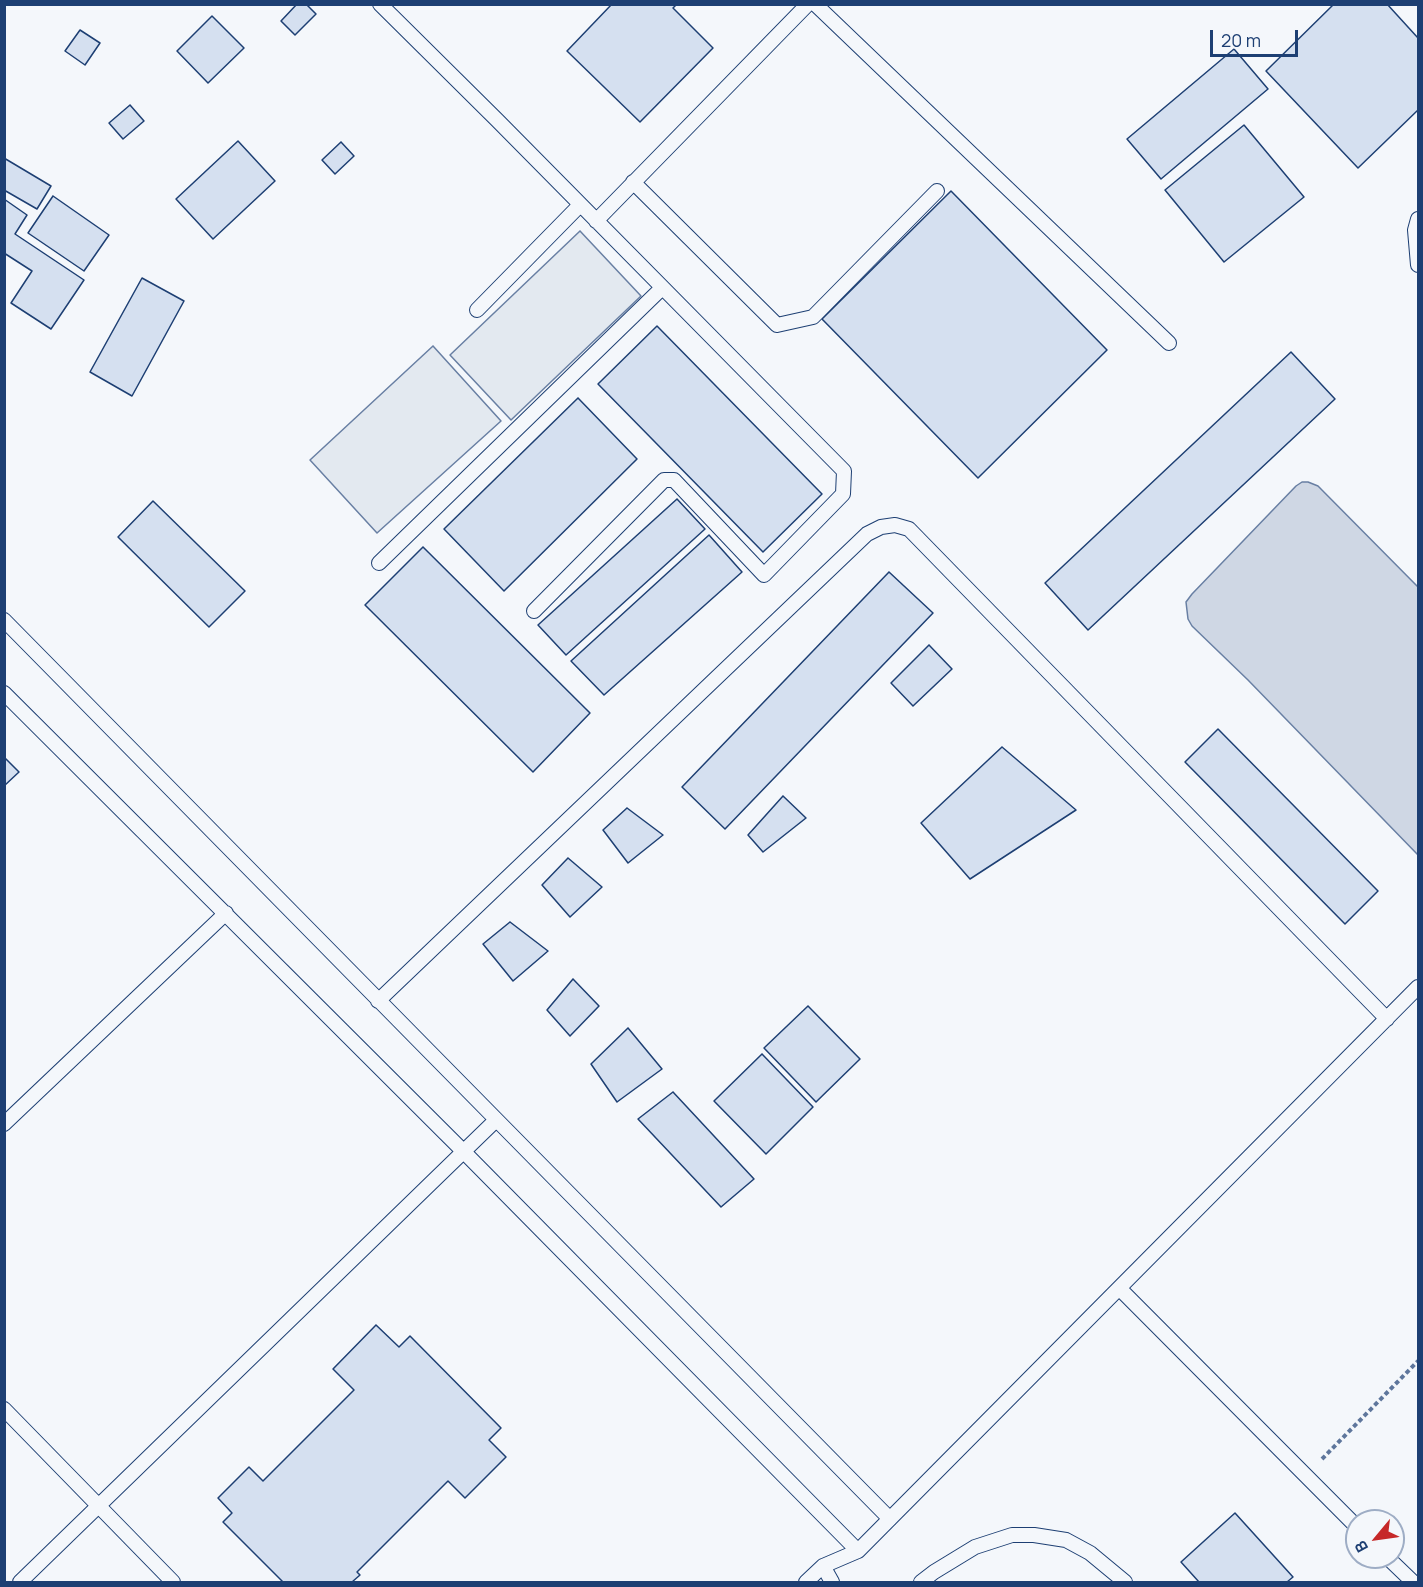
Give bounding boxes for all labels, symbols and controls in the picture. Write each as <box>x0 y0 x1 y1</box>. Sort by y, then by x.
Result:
scale bar <box>1213 18 1302 56</box>
text: 20 m <box>1221 28 1261 52</box>
north arrow <box>1345 1509 1405 1569</box>
text: B <box>1349 1537 1373 1557</box>

